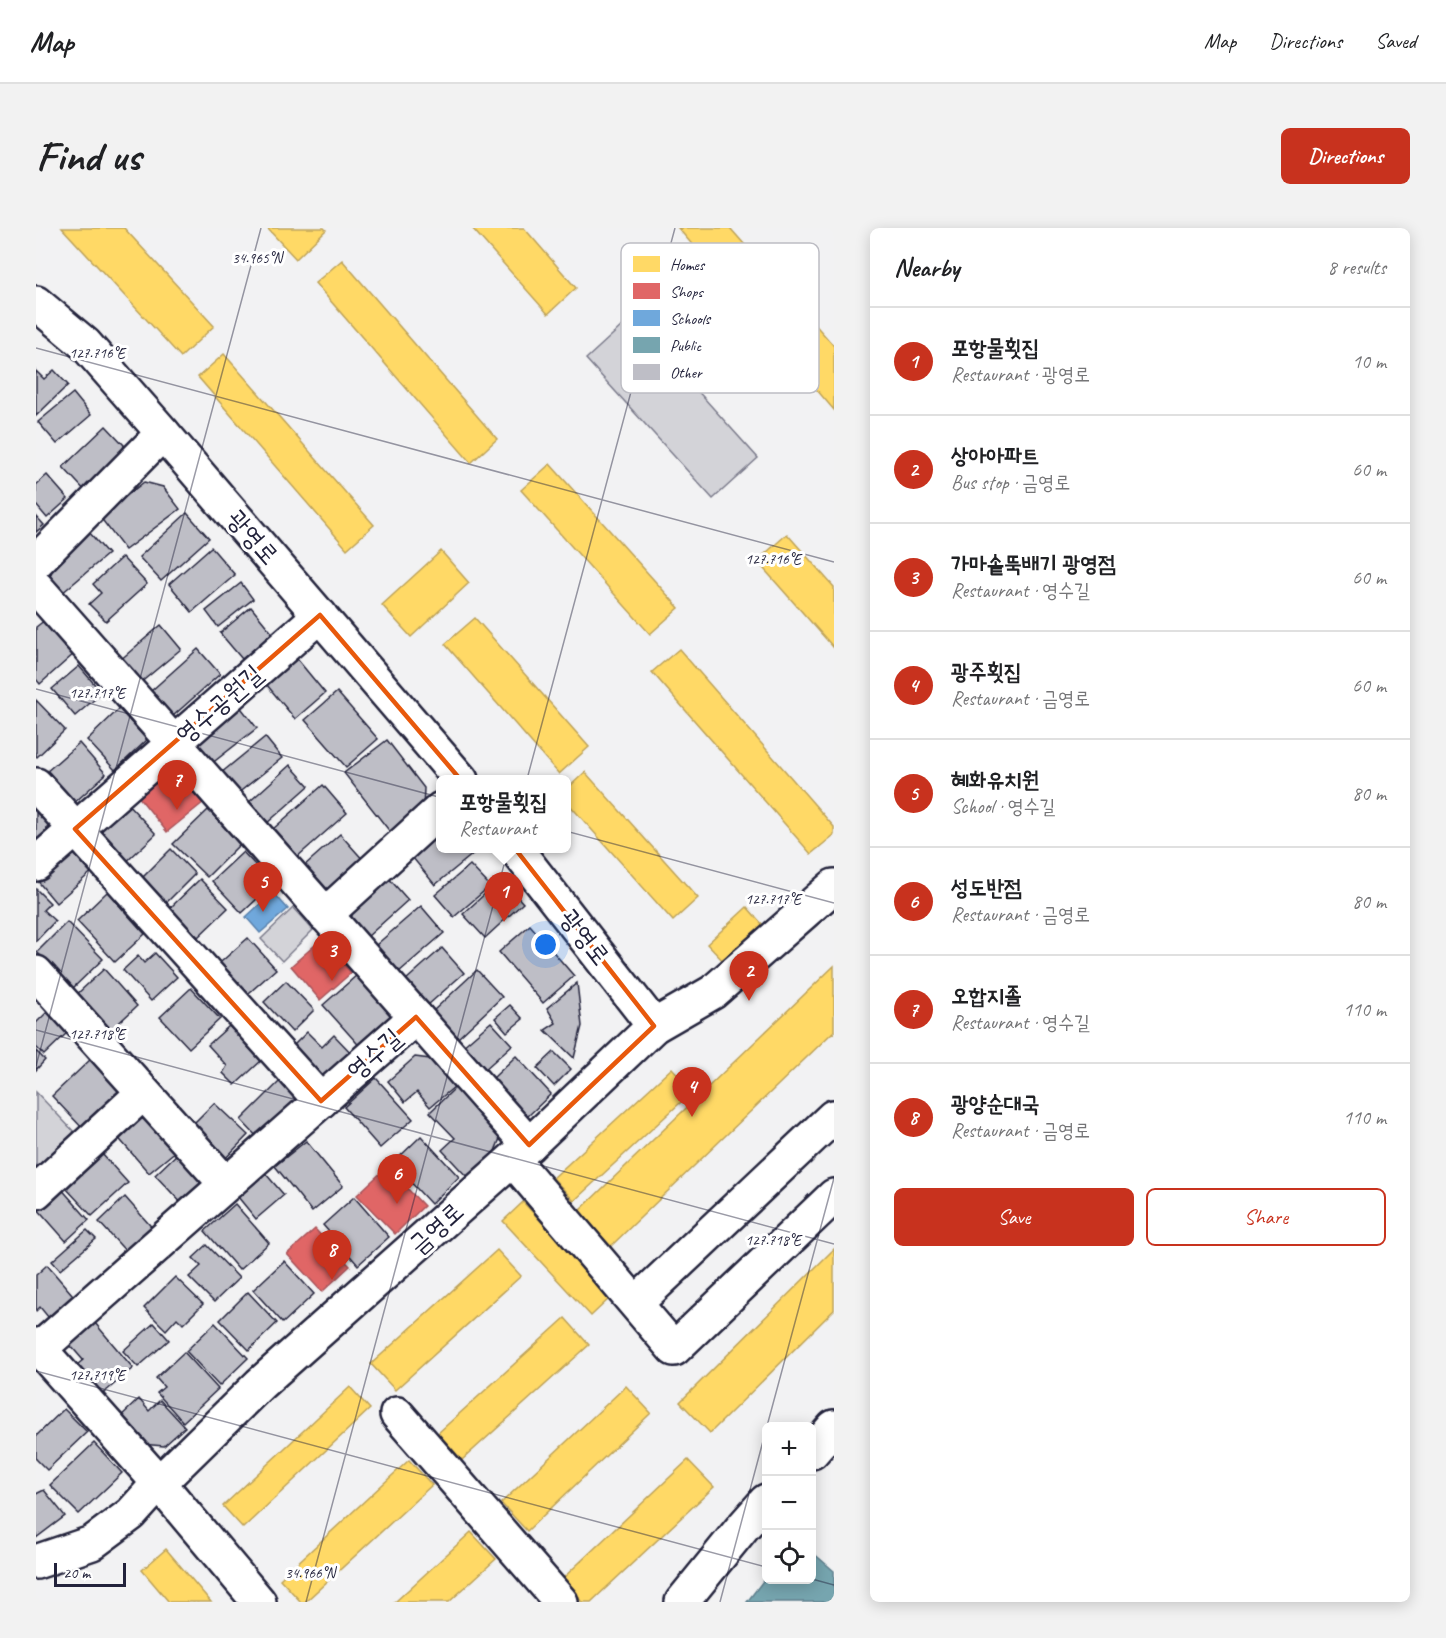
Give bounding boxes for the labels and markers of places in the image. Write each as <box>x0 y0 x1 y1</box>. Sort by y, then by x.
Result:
pin: 7 <box>158 760 196 810</box>
pin: 5 <box>244 862 282 912</box>
pin: 1 <box>484 872 524 922</box>
pin: 3 <box>312 932 352 981</box>
pin: 2 <box>730 952 768 1001</box>
pin: 4 <box>672 1068 712 1117</box>
pin: 6 <box>378 1154 416 1204</box>
pin: 8 <box>312 1230 352 1280</box>

